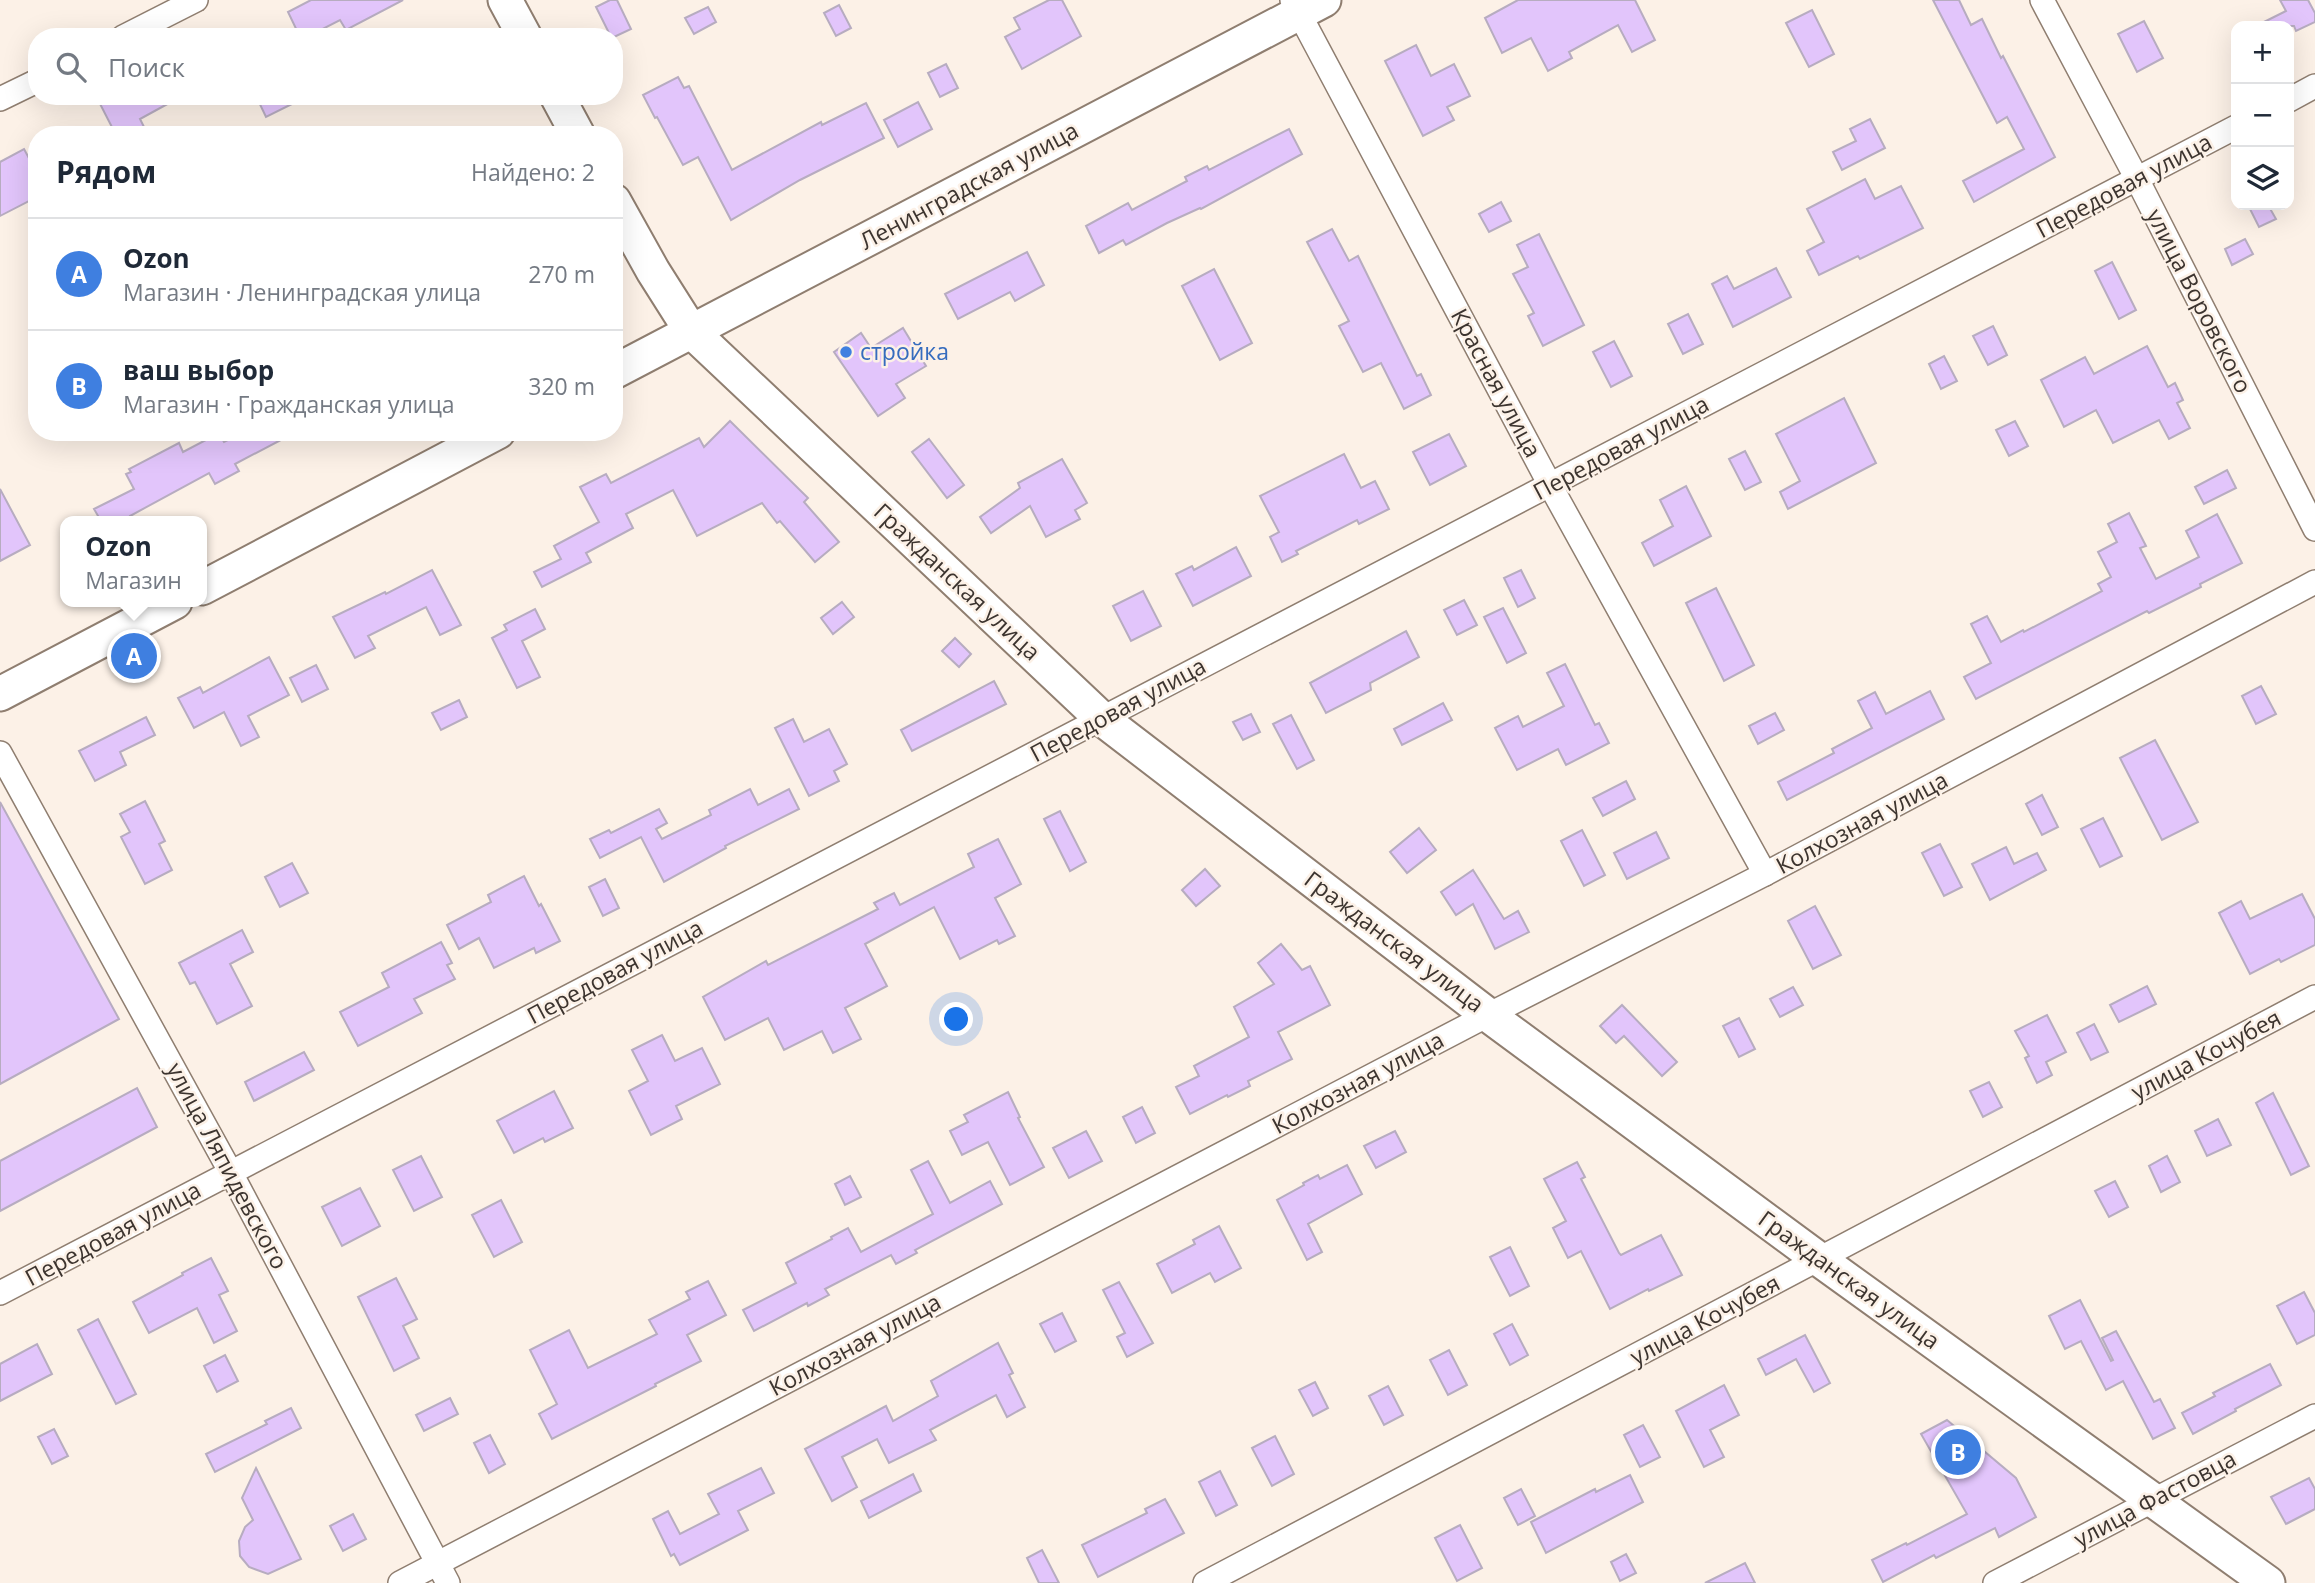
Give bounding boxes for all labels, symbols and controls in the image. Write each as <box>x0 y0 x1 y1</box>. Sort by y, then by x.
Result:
map controls <box>2231 21 2294 210</box>
button: + <box>2231 21 2294 84</box>
search box <box>28 28 623 105</box>
icon: search <box>52 48 90 86</box>
text: Поиск <box>108 49 185 85</box>
button: − <box>2231 84 2294 147</box>
street label: Ленинградская улица <box>853 114 1084 256</box>
street label: Передовая улица <box>2030 125 2217 245</box>
button: layers <box>2231 147 2294 210</box>
text: Рядом <box>56 151 156 192</box>
text: Найдено: 2 <box>471 156 595 188</box>
street label: улица Воровского <box>2140 203 2260 398</box>
text: Ozon <box>123 240 190 276</box>
text: A <box>71 258 87 290</box>
text: 270 m <box>528 258 595 290</box>
text: Магазин · Ленинградская улица <box>123 276 481 308</box>
street label: Красная улица <box>1444 302 1550 463</box>
place label: стройка <box>860 335 949 367</box>
marker: стройка <box>838 344 854 360</box>
text: ваш выбор <box>123 352 274 388</box>
text: B <box>71 370 87 402</box>
text: 320 m <box>528 370 595 402</box>
street label: Передовая улица <box>1527 387 1714 507</box>
text: Магазин · Гражданская улица <box>123 388 455 420</box>
street label: Гражданская улица <box>867 496 1048 667</box>
popup <box>60 516 207 607</box>
text: Ozon <box>85 528 152 564</box>
text: Магазин <box>85 564 182 596</box>
pin: A <box>111 630 157 682</box>
street label: Передовая улица <box>1024 649 1211 769</box>
street label: Колхозная улица <box>1770 763 1953 881</box>
street label: Гражданская улица <box>1298 863 1491 1019</box>
street label: Передовая улица <box>521 911 708 1031</box>
street label: улица Кочубея <box>2125 1001 2286 1107</box>
your location <box>939 1002 973 1036</box>
street label: Колхозная улица <box>1266 1023 1449 1141</box>
street label: улица Ляпидевского <box>160 1056 296 1275</box>
street label: Передовая улица <box>19 1173 206 1293</box>
street label: Гражданская улица <box>1752 1202 1947 1356</box>
street label: улица Кочубея <box>1624 1266 1785 1372</box>
street label: Колхозная улица <box>763 1285 946 1403</box>
pin: B <box>1935 1426 1981 1478</box>
street label: улица Фастовца <box>2068 1442 2241 1554</box>

